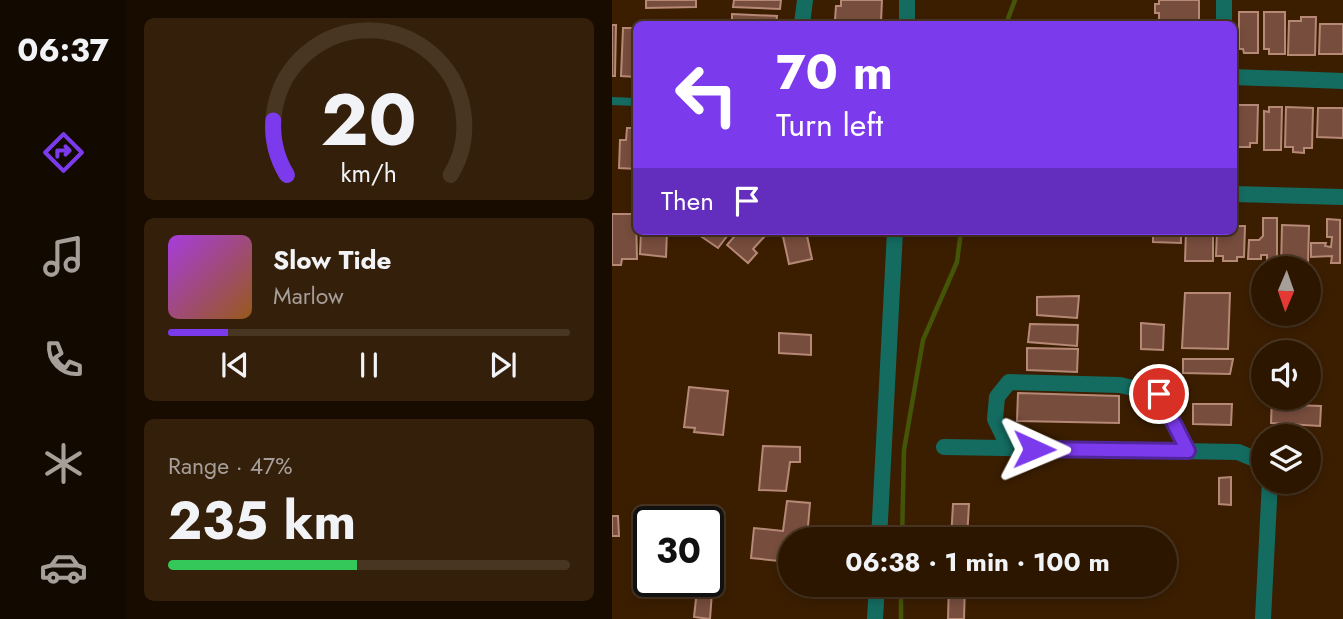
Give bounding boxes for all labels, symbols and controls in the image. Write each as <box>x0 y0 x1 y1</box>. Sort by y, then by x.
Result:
text: 06:37 <box>17 27 109 73</box>
text: 70 m <box>776 37 893 107</box>
icon: left <box>661 49 752 140</box>
text: 20 <box>321 68 417 173</box>
text: Turn left <box>776 102 883 148</box>
icon: directions <box>39 128 88 177</box>
text: km/h <box>341 155 397 191</box>
text: Then <box>661 182 714 220</box>
icon: arrive <box>728 182 766 220</box>
icon: music <box>39 232 88 281</box>
text: Slow Tide <box>273 241 392 279</box>
north arrow <box>1251 256 1321 326</box>
map controls <box>1251 256 1321 494</box>
text: Marlow <box>273 279 344 313</box>
icon: phone <box>39 335 88 384</box>
button: sound <box>1251 340 1321 410</box>
icon: previous <box>216 346 254 384</box>
icon: pause <box>350 346 388 384</box>
icon: next <box>484 346 522 384</box>
pin <box>1129 364 1189 424</box>
icon: arrive <box>1140 375 1178 413</box>
position arrow <box>997 412 1071 486</box>
button: layers <box>1251 424 1321 494</box>
icon: climate <box>39 439 88 488</box>
text: Range · 47% <box>168 449 292 483</box>
text: 235 km <box>168 483 356 559</box>
speed limit sign: 30 <box>633 506 724 597</box>
icon: car <box>39 543 88 592</box>
text: 06:38 · 1 min · 100 m <box>845 543 1110 581</box>

